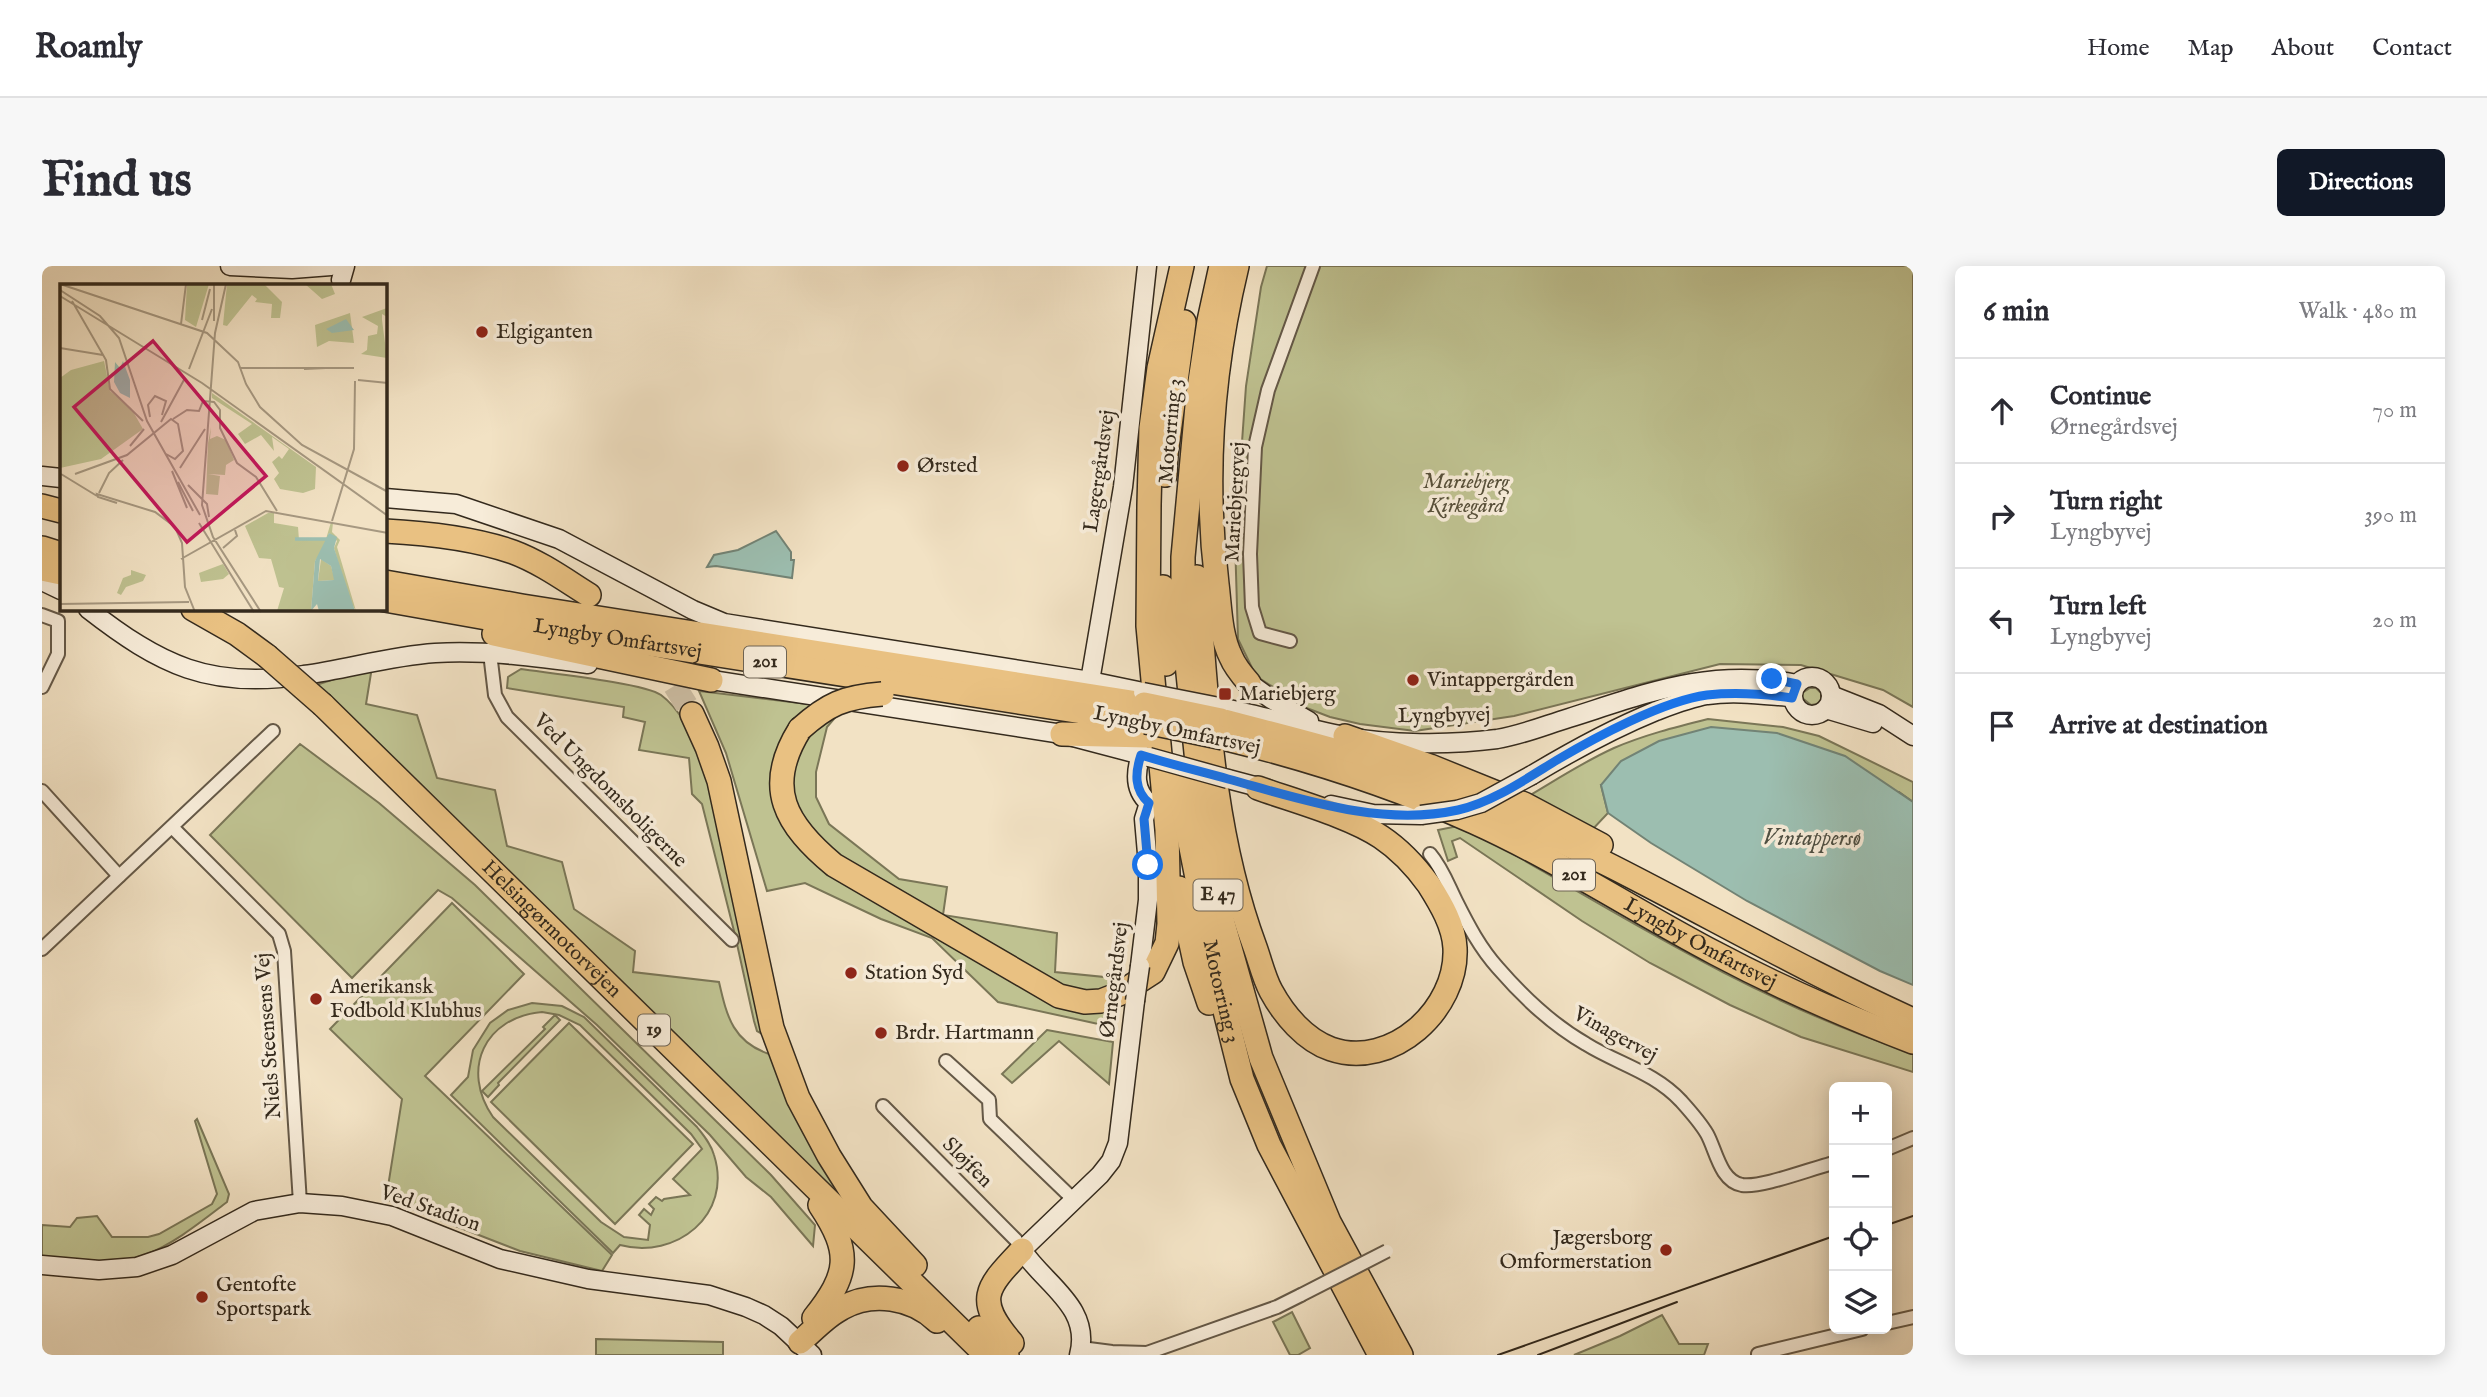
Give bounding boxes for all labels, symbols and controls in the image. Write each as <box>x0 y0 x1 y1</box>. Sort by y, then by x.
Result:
text: Roamly <box>35 27 142 69</box>
text: Home <box>2087 33 2150 64</box>
text: Map <box>2188 33 2234 64</box>
text: About <box>2272 33 2334 64</box>
text: Contact <box>2372 33 2452 64</box>
button: Directions <box>2277 149 2445 216</box>
text: Find us <box>42 151 192 213</box>
inset map <box>60 284 387 611</box>
text: 6 min <box>1983 293 2049 331</box>
text: Walk · 480 m <box>2298 297 2417 326</box>
place label: Elgiganten <box>496 319 593 346</box>
marker: Elgiganten <box>474 324 490 340</box>
street label: Motorring 3 <box>1153 377 1189 485</box>
text: Continue <box>2050 380 2151 413</box>
icon: ahead <box>1983 392 2021 430</box>
text: 70 m <box>2372 396 2417 425</box>
street label: Lagergårdsvej <box>1078 408 1122 534</box>
text: Ørnegårdsvej <box>2050 413 2178 442</box>
street label: Mariebjergvej <box>1219 441 1253 563</box>
place label: Ørsted <box>917 453 978 480</box>
marker: Ørsted <box>895 458 911 474</box>
park label: Mariebjerg Kirkegård <box>1423 469 1510 520</box>
text: Turn right <box>2050 485 2163 518</box>
icon: right <box>1983 497 2021 535</box>
text: 390 m <box>2364 501 2417 530</box>
text: Lyngbyvej <box>2050 518 2151 547</box>
text: Turn left <box>2050 590 2147 623</box>
icon: left <box>1983 602 2021 640</box>
text: 20 m <box>2372 606 2417 635</box>
street label: Lyngby Omfartsvej <box>532 613 704 666</box>
text: Lyngbyvej <box>2050 623 2151 652</box>
road number: 201 <box>744 646 786 678</box>
route end <box>1756 663 1787 694</box>
place label: Vintappergården <box>1426 667 1574 694</box>
marker: Vintappergården <box>1405 672 1421 688</box>
place label: Mariebjerg <box>1239 681 1336 708</box>
marker: Mariebjerg <box>1217 686 1233 702</box>
street label: Lyngby Omfartsvej <box>1091 700 1263 762</box>
street label: Lyngbyvej <box>1397 702 1491 730</box>
street label: Ved Ungdomsboligerne <box>526 707 693 874</box>
icon: arrive <box>1983 707 2021 745</box>
text: Arrive at destination <box>2050 709 2268 742</box>
water label: Vintappersø <box>1763 824 1861 853</box>
route start <box>1132 849 1163 880</box>
street label: Helsingørmotorvejen <box>476 854 627 1004</box>
road number: 201 <box>1553 860 1595 890</box>
road number: E 47 <box>1194 880 1242 910</box>
street label: Lyngby Omfartsvej <box>1619 891 1781 996</box>
street label: Ørnegårdsvej <box>1094 921 1136 1039</box>
street label: Motorring 3 <box>1196 937 1246 1046</box>
street label: Niels Steensens Vej <box>250 952 288 1120</box>
place label: Station Syd <box>865 960 964 987</box>
marker: Station Syd <box>843 965 859 981</box>
place label: Amerikansk Fodbold Klubhus <box>329 974 482 1025</box>
marker: Amerikansk Fodbold Klubhus <box>308 991 324 1007</box>
street label: Vinagervej <box>1567 1000 1662 1069</box>
road number: 19 <box>638 1014 670 1045</box>
place label: Brdr. Hartmann <box>895 1020 1034 1047</box>
marker: Brdr. Hartmann <box>873 1025 889 1041</box>
map controls <box>1829 1082 1892 1334</box>
button: + <box>1829 1082 1892 1145</box>
street label: Sløjfen <box>936 1132 998 1194</box>
button: − <box>1829 1145 1892 1208</box>
street label: Ved Stadion <box>375 1179 484 1239</box>
button: locate <box>1829 1208 1892 1271</box>
place label: Jægersborg Omformerstation <box>1500 1225 1653 1276</box>
marker: Jægersborg Omformerstation <box>1658 1242 1674 1258</box>
button: layers <box>1829 1271 1892 1334</box>
place label: Gentofte Sportspark <box>216 1272 312 1323</box>
marker: Gentofte Sportspark <box>194 1289 210 1305</box>

